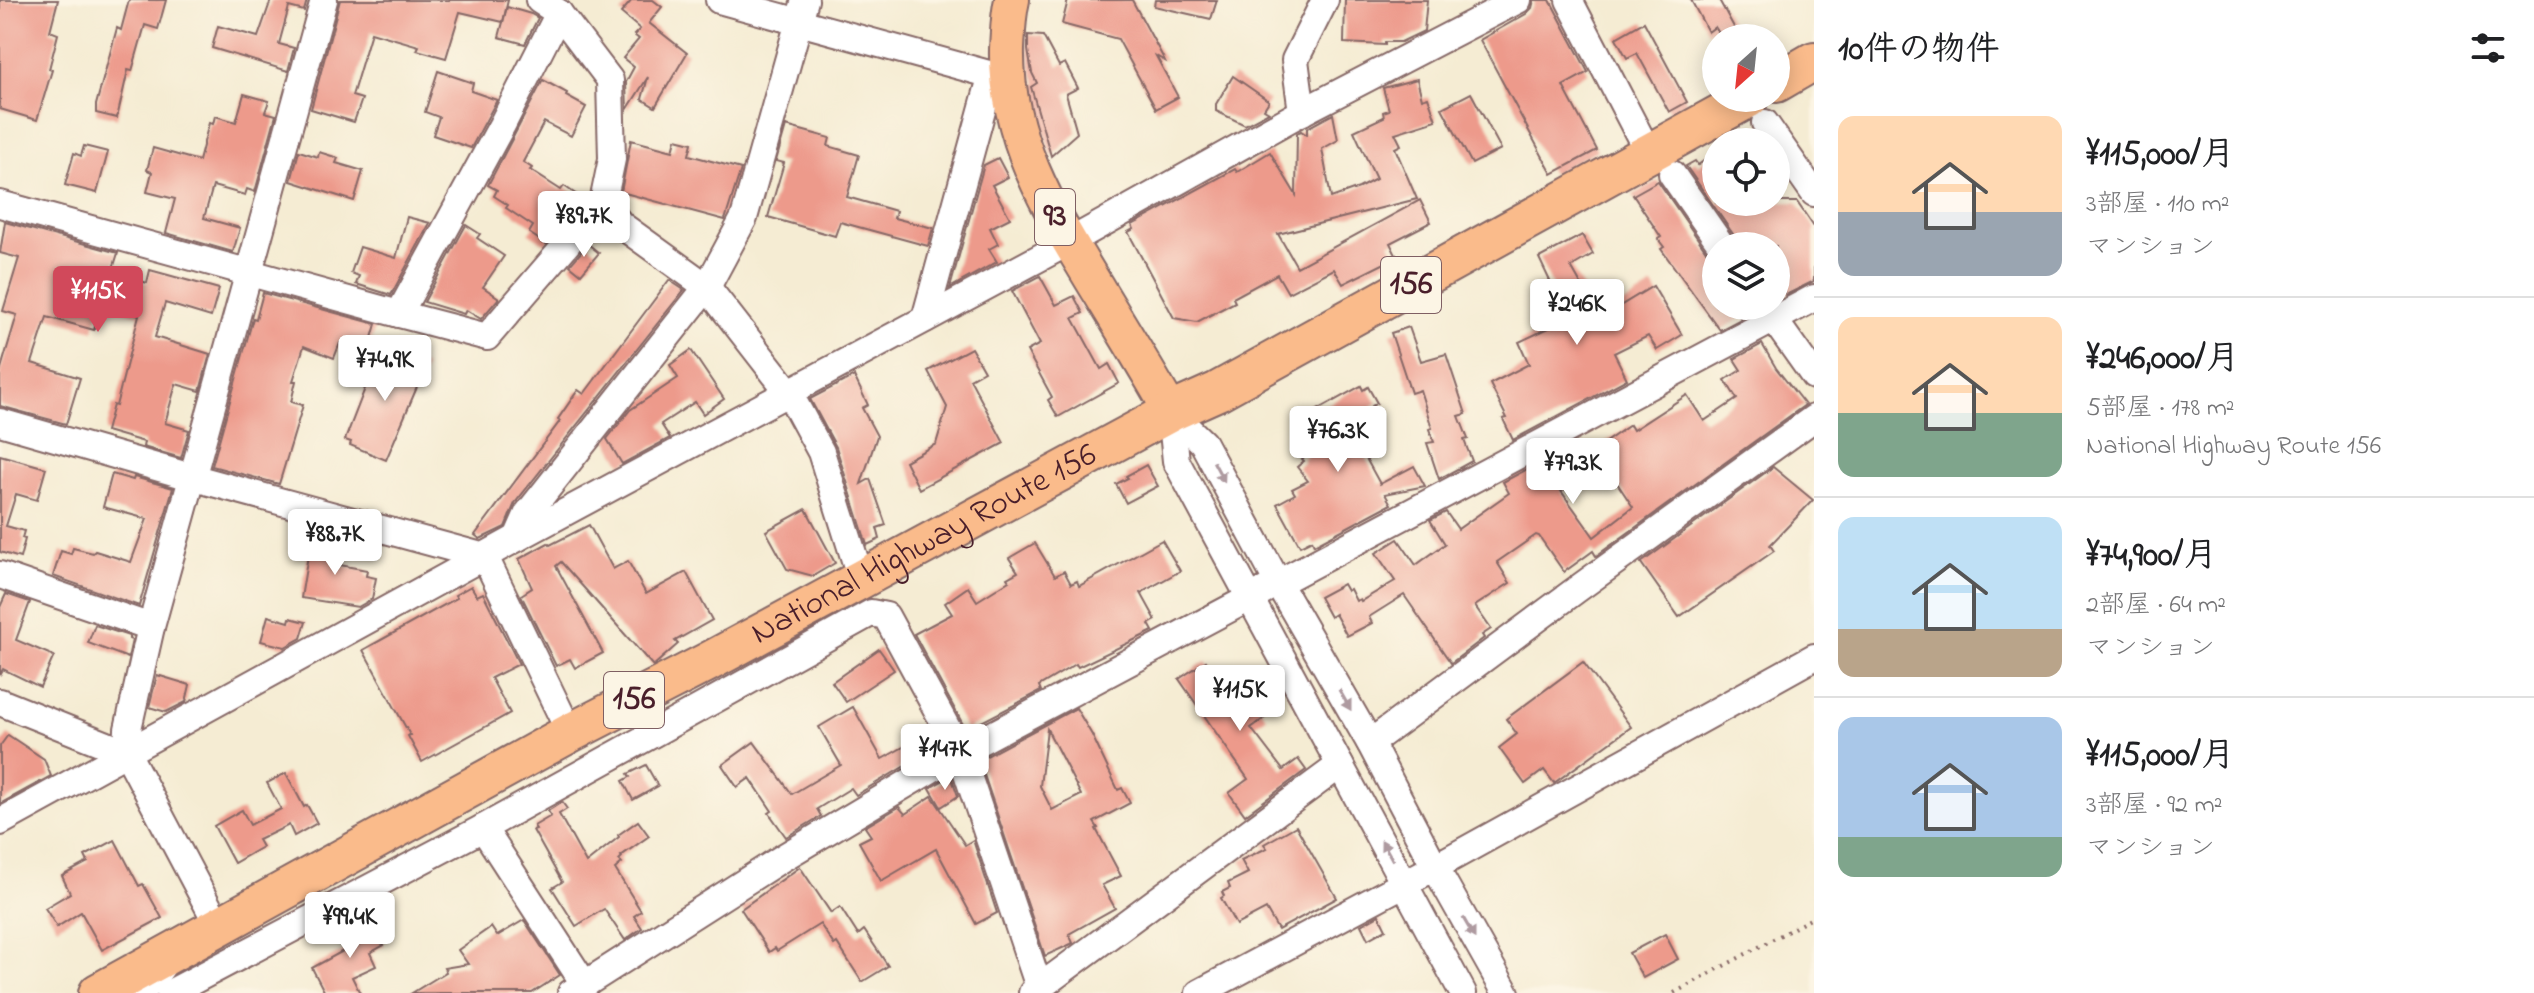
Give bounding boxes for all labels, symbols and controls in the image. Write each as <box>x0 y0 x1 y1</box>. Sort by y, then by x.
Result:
north arrow <box>1702 24 1790 112</box>
map controls <box>1702 24 1790 320</box>
text: 10件の物件 <box>1838 26 2000 76</box>
icon: filters <box>2466 26 2510 70</box>
button: locate <box>1702 128 1790 216</box>
text: ¥115,000/月 <box>2086 131 2235 181</box>
icon: home <box>1902 148 1998 244</box>
text: 3部屋 · 110 m² <box>2086 186 2229 224</box>
road number: 93 <box>1035 189 1075 245</box>
pin: ¥89.7K <box>519 191 649 259</box>
text: ¥89.7K <box>556 198 612 236</box>
text: マンション <box>2086 229 2215 267</box>
button: layers <box>1702 232 1790 320</box>
road number: 156 <box>1381 257 1441 313</box>
pin: ¥115K <box>42 266 154 334</box>
text: ¥115K <box>71 273 125 311</box>
pin: ¥246K <box>1521 279 1633 347</box>
text: ¥246K <box>1548 286 1606 324</box>
pin: ¥74.9K <box>320 335 450 403</box>
text: ¥246,000/月 <box>2086 335 2240 385</box>
text: ¥74.9K <box>356 342 414 380</box>
icon: home <box>1902 349 1998 445</box>
text: 5部屋 · 178 m² <box>2086 390 2235 428</box>
pin: ¥76.3K <box>1273 406 1403 474</box>
text: ¥76.3K <box>1308 413 1368 451</box>
text: National Highway Route 156 <box>2086 428 2381 466</box>
street label: National Highway Route 156 <box>743 431 1106 659</box>
pin: ¥79.3K <box>1508 438 1638 506</box>
text: ¥79.3K <box>1544 445 1602 483</box>
one-way arrow <box>1212 461 1225 484</box>
pin: ¥88.7K <box>270 509 400 577</box>
text: ¥88.7K <box>306 516 364 554</box>
text: ¥74,900/月 <box>2086 532 2217 582</box>
icon: home <box>1902 549 1998 645</box>
text: 2部屋 · 64 m² <box>2086 587 2226 625</box>
text: マンション <box>2086 630 2215 668</box>
pin: ¥115K <box>1184 665 1296 733</box>
road number: 156 <box>604 672 664 728</box>
text: ¥115K <box>1213 672 1267 710</box>
one-way arrow <box>1338 688 1352 711</box>
pin: ¥147K <box>889 724 1001 792</box>
text: ¥147K <box>919 731 971 769</box>
text: ¥115,000/月 <box>2086 732 2235 782</box>
icon: home <box>1902 749 1998 845</box>
text: 3部屋 · 92 m² <box>2086 787 2222 825</box>
text: マンション <box>2086 830 2215 868</box>
one-way arrow <box>1380 839 1393 862</box>
pin: ¥99.4K <box>285 892 415 960</box>
text: ¥99.4K <box>323 899 377 937</box>
one-way arrow <box>1462 917 1476 939</box>

